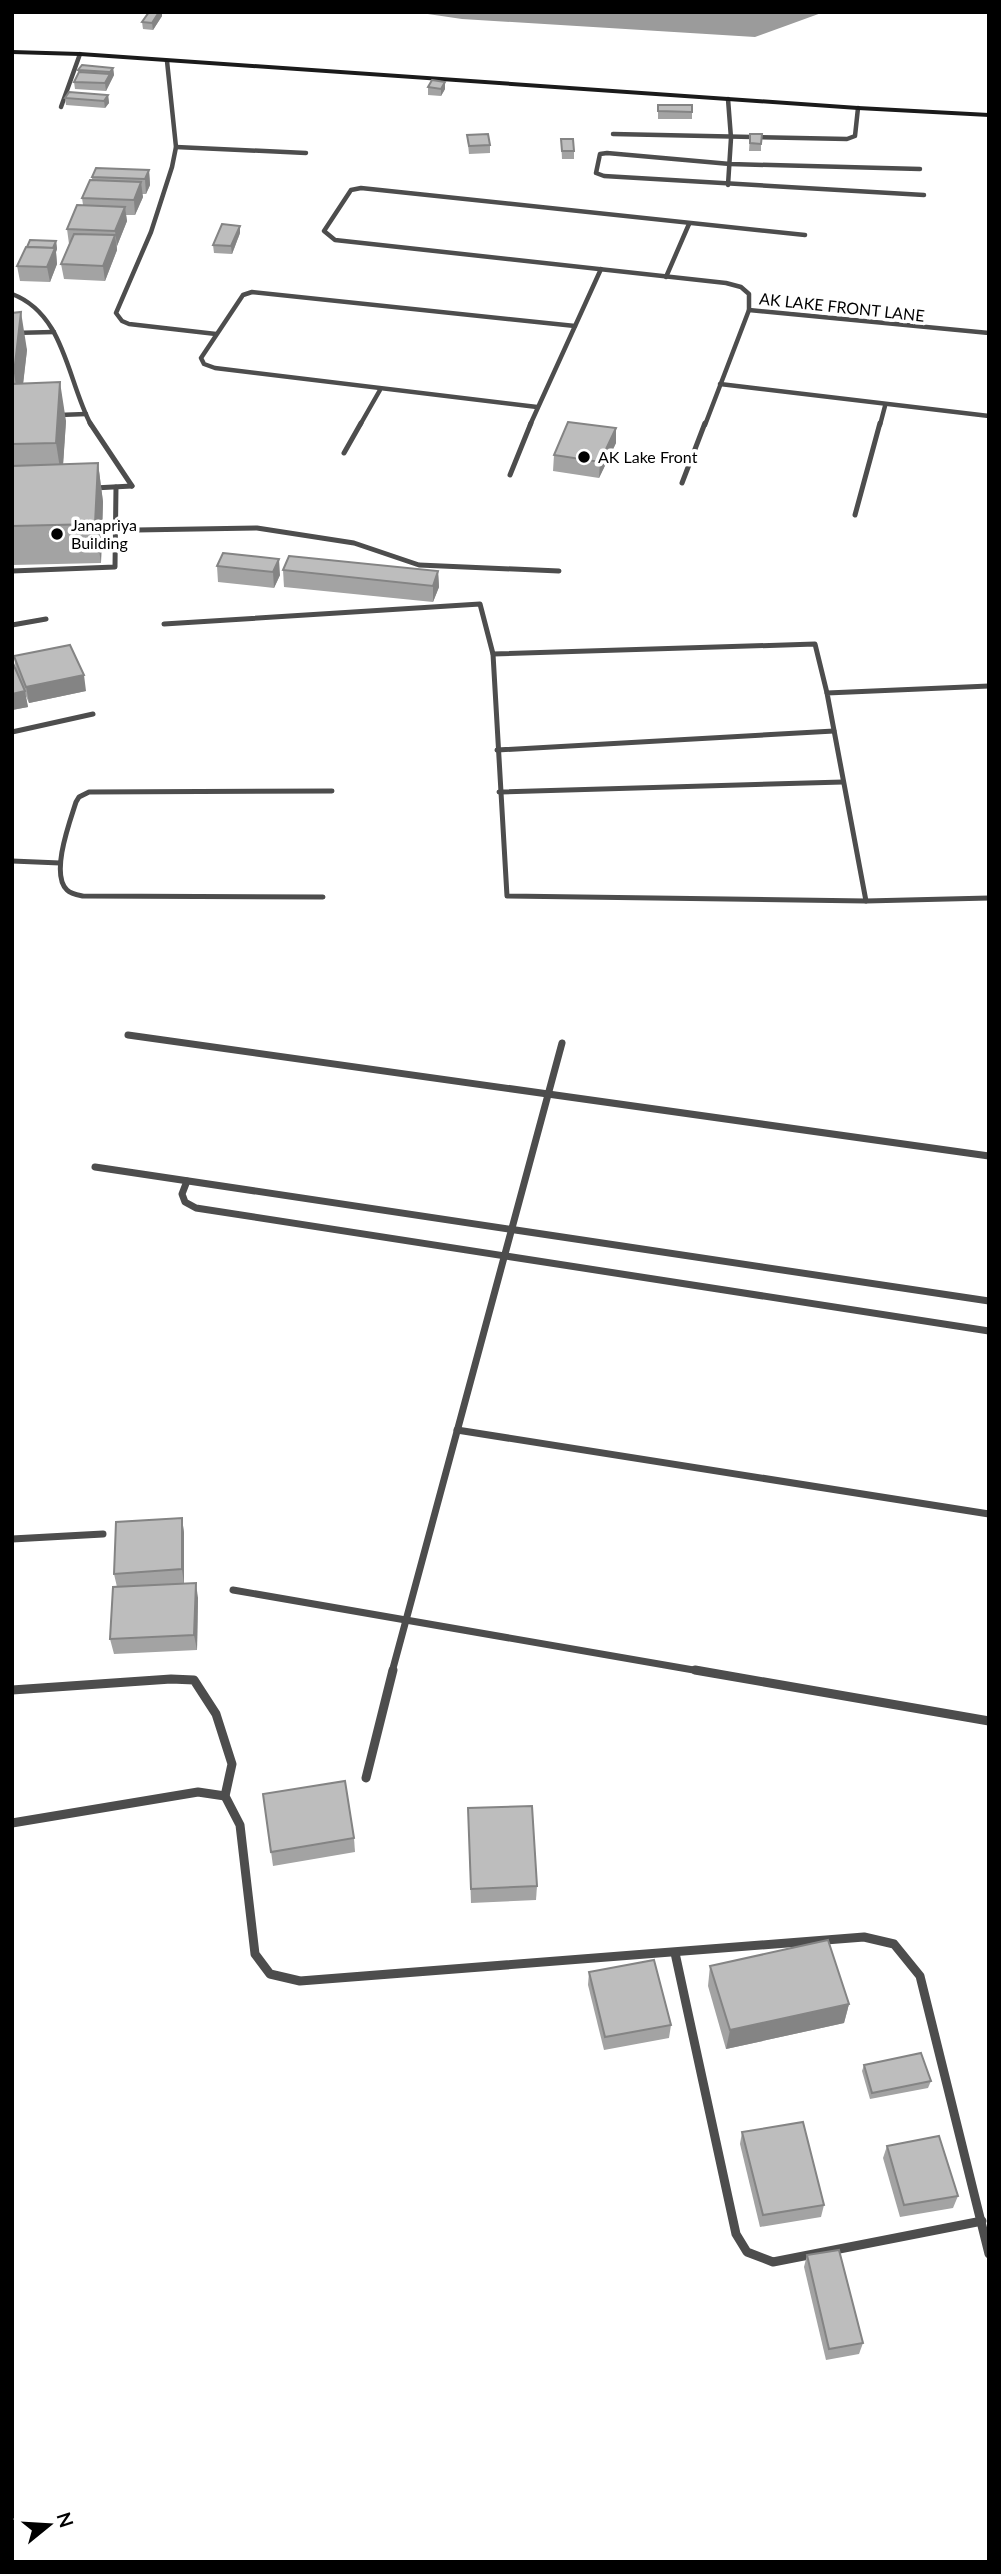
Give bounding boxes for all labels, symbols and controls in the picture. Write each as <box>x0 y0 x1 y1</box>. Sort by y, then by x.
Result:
street label: AK LAKE FRONT LANE <box>758 288 926 325</box>
place label: AK Lake Front <box>598 447 698 466</box>
marker: AK Lake Front <box>576 449 592 465</box>
place label: Janapriya Building <box>71 515 137 552</box>
marker: Janapriya Building <box>49 526 65 542</box>
north arrow <box>14 2490 84 2560</box>
text: N <box>52 2509 79 2530</box>

